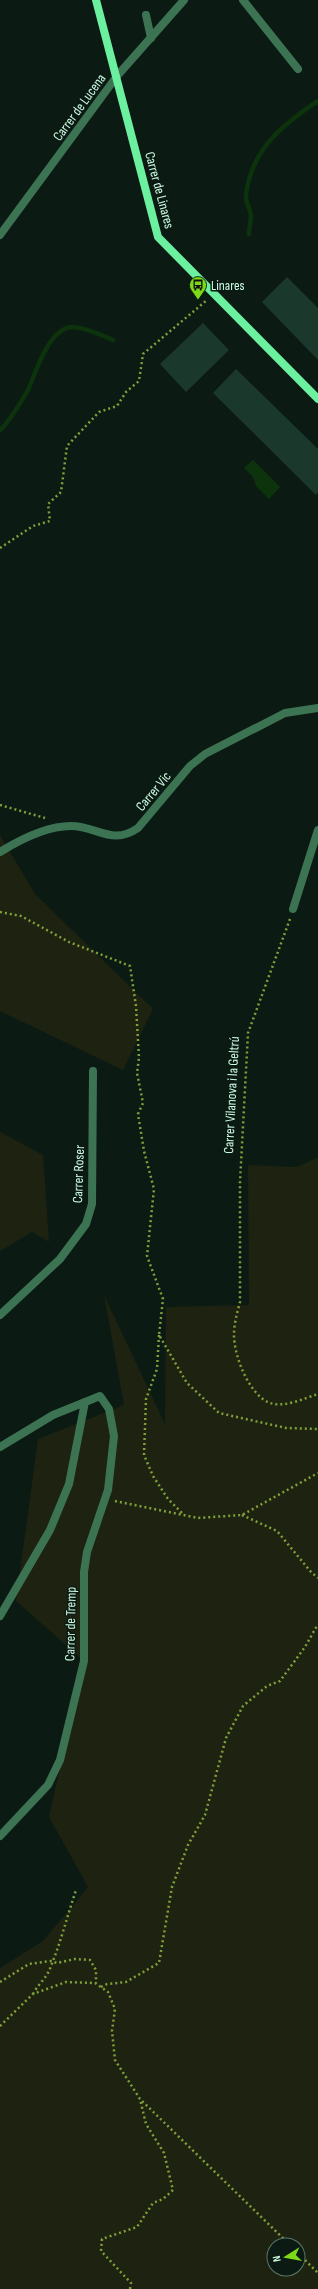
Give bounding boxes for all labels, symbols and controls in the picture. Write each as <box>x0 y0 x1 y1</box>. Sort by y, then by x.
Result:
street label: Carrer de Lucena <box>49 70 109 144</box>
street label: Carrer de Linares <box>141 150 178 230</box>
bus stop icon: Linares <box>188 275 208 300</box>
place label: Linares <box>211 277 245 294</box>
street label: Carrer Vic <box>132 768 175 814</box>
street label: Carrer Vilanova i la Geltrú <box>220 1036 243 1154</box>
street label: Carrer Roser <box>69 1145 88 1204</box>
street label: Carrer de Tremp <box>61 1587 80 1661</box>
north arrow <box>266 2237 306 2277</box>
text: N <box>270 2255 284 2263</box>

